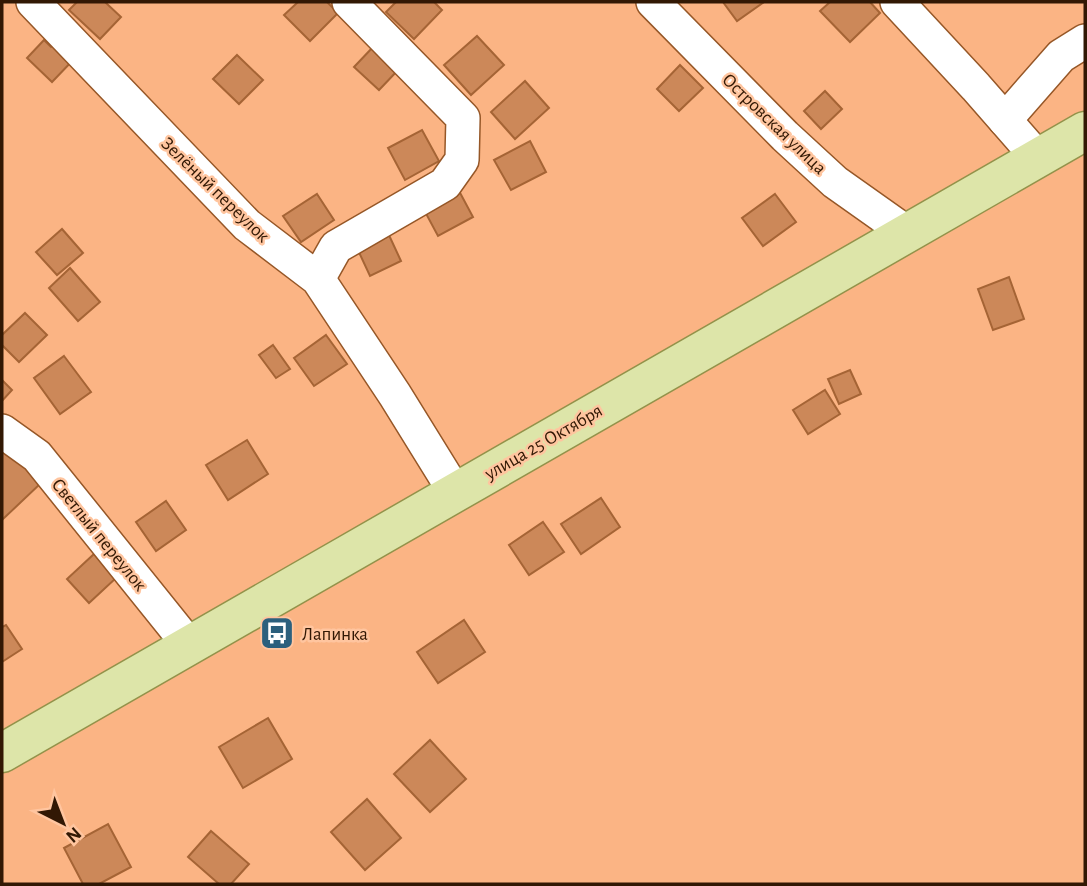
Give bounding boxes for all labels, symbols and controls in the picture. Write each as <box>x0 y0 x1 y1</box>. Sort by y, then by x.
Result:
street label: Островская улица <box>718 70 830 178</box>
street label: Зелёный переулок <box>157 134 273 246</box>
street label: улица 25 Октября <box>481 401 606 484</box>
street label: Светлый переулок <box>48 475 150 595</box>
bus stop icon: Лапинка <box>258 614 296 652</box>
place label: Лапинка <box>302 625 368 644</box>
north arrow <box>28 788 98 858</box>
text: N <box>62 823 85 846</box>

